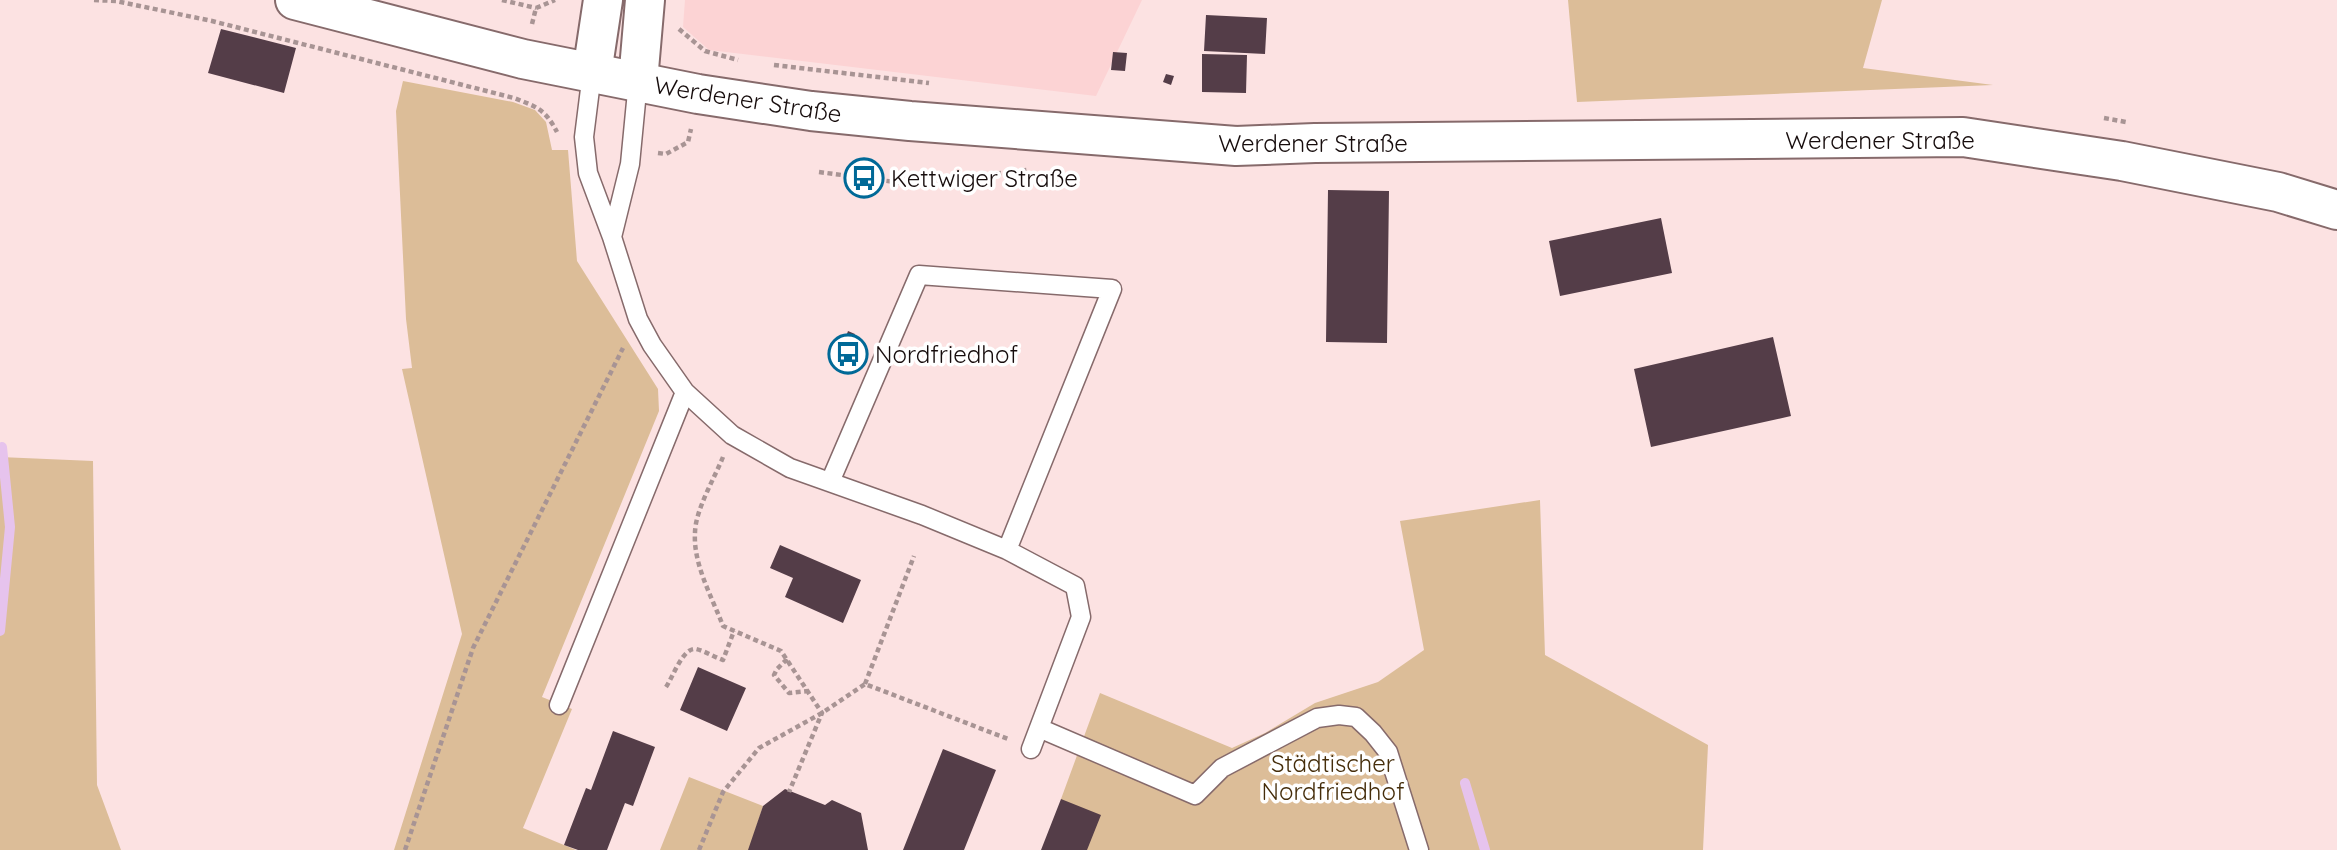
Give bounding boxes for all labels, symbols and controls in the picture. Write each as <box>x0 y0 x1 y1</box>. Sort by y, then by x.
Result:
street label: Werdener Straße <box>652 69 844 129</box>
street label: Werdener Straße <box>1785 125 1975 155</box>
street label: Werdener Straße <box>1218 128 1408 158</box>
bus stop icon: Kettwiger Straße <box>843 157 885 199</box>
place label: Kettwiger Straße <box>891 163 1078 193</box>
bus stop icon: Nordfriedhof <box>827 333 869 375</box>
place label: Nordfriedhof <box>875 339 1018 369</box>
park label: Städtischer Nordfriedhof <box>1261 748 1405 806</box>

